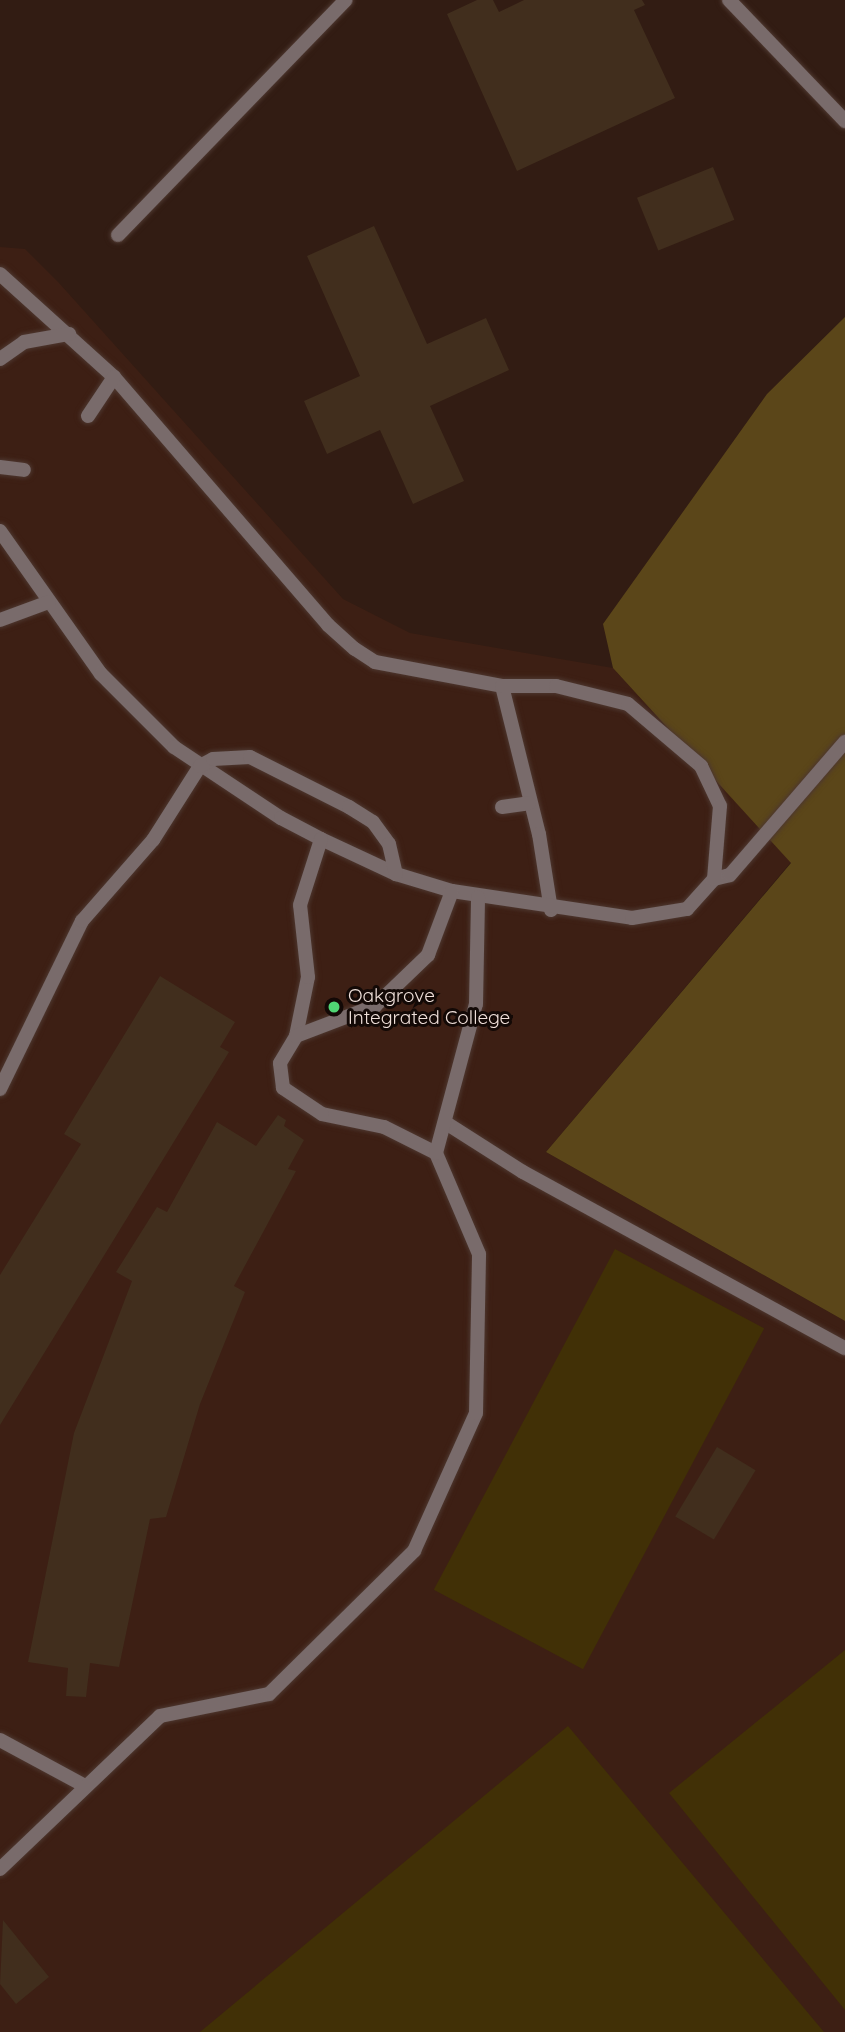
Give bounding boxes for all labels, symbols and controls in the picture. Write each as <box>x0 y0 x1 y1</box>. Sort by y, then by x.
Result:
place label: Oakgrove Integrated College <box>348 985 510 1029</box>
marker: Oakgrove Integrated College <box>326 999 342 1015</box>

